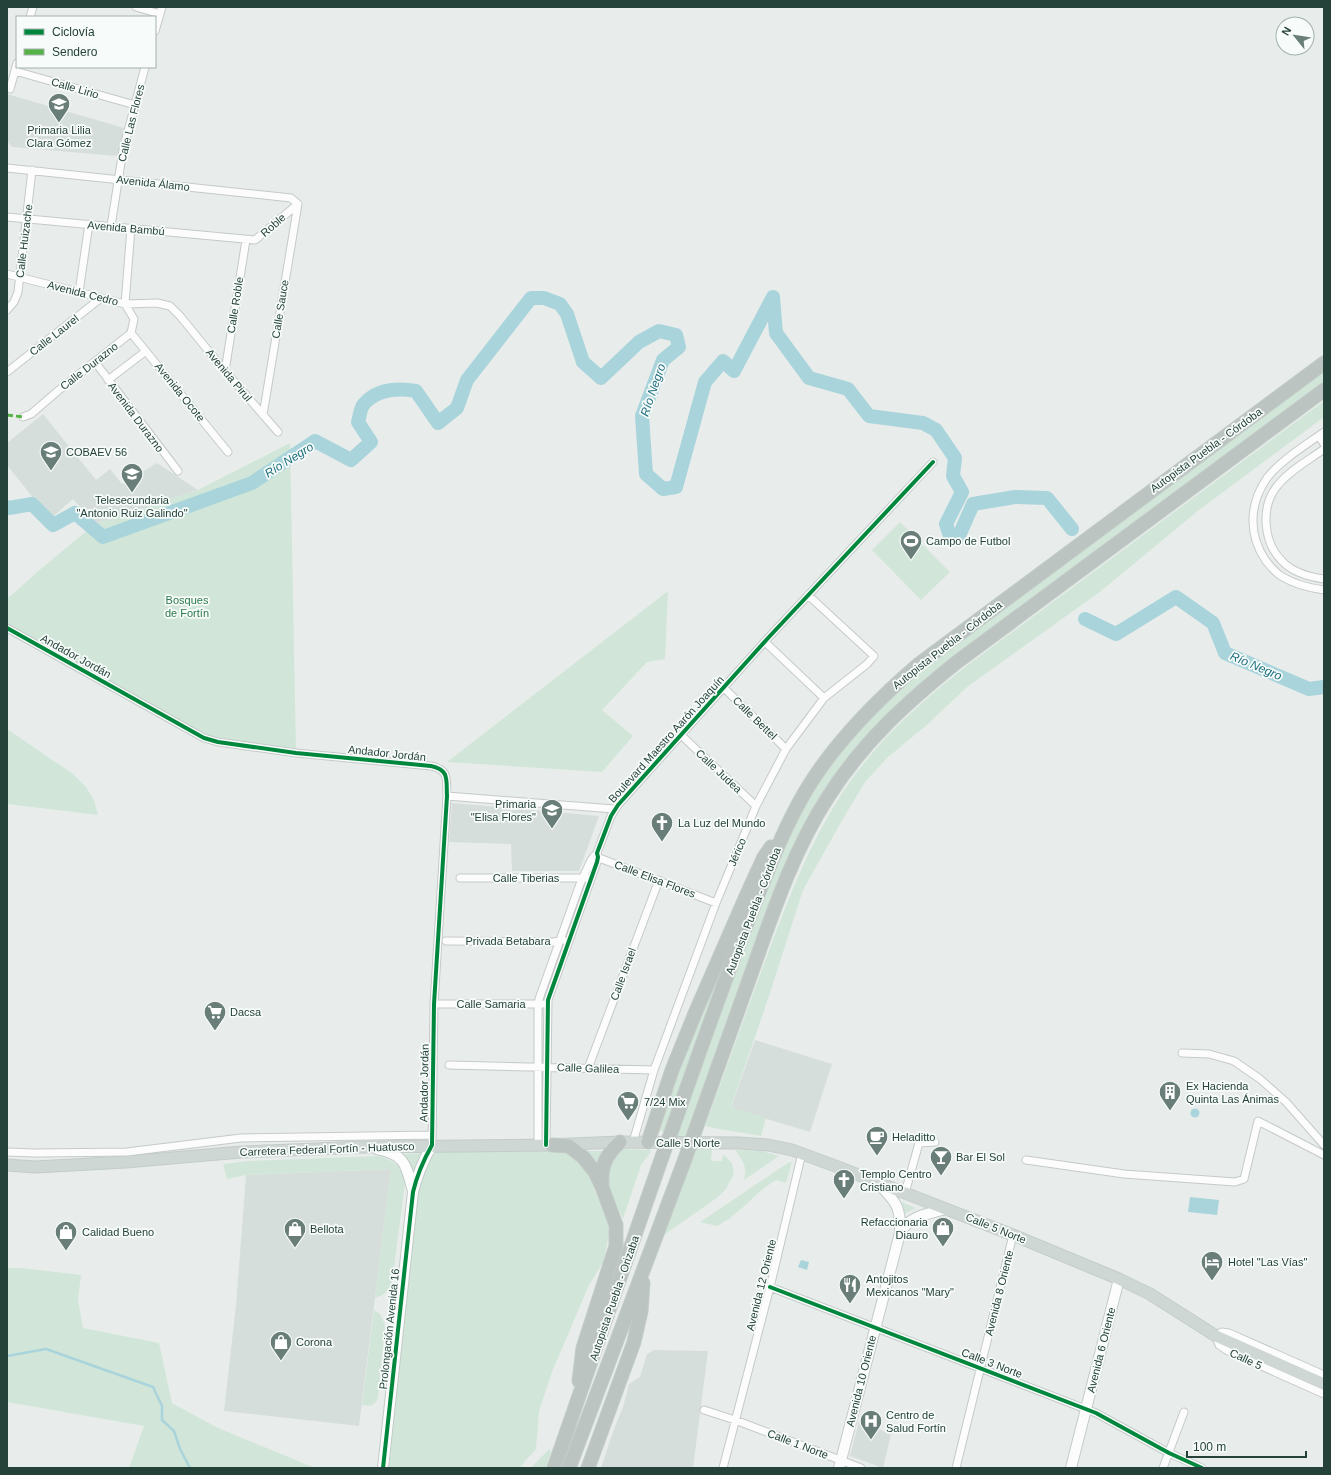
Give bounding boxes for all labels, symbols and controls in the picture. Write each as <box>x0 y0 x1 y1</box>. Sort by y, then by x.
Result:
legend <box>16 16 156 68</box>
north arrow <box>1275 16 1315 56</box>
text: Ciclovía <box>52 25 95 39</box>
text: N <box>1279 25 1294 37</box>
text: Sendero <box>52 45 98 59</box>
street label: Calle Lirio <box>50 75 100 101</box>
street label: Calle Las Flores <box>116 83 147 163</box>
school or university icon: Primaria Lilia Clara Gómez <box>46 91 72 124</box>
place label: Primaria Lilia Clara Gómez <box>27 124 92 149</box>
street label: Avenida Álamo <box>116 173 190 193</box>
street label: Calle Huizache <box>14 204 34 278</box>
street label: Roble <box>258 211 288 239</box>
street label: Avenida Bambú <box>87 219 165 237</box>
street label: Calle Roble <box>225 276 245 334</box>
street label: Avenida Cedro <box>46 278 120 308</box>
street label: Calle Sauce <box>269 279 291 339</box>
street label: Calle Laurel <box>27 312 81 358</box>
street label: Calle Durazno <box>58 340 120 392</box>
street label: Avenida Pirul <box>204 346 254 404</box>
street label: Avenida Ocote <box>153 360 207 424</box>
water label: Río Negro <box>637 362 669 418</box>
street label: Avenida Durazno <box>106 380 166 454</box>
street label: Autopista Puebla - Córdoba <box>1148 405 1265 495</box>
school or university icon: COBAEV 56 <box>38 439 64 472</box>
water label: Río Negro <box>262 439 316 480</box>
place label: COBAEV 56 <box>66 446 127 458</box>
school or university icon: Telesecundaria "Antonio Ruiz Galindo" <box>119 461 145 494</box>
place label: Telesecundaria "Antonio Ruiz Galindo" <box>76 494 188 519</box>
sports icon: Campo de Futbol <box>898 528 924 561</box>
place label: Campo de Futbol <box>926 535 1010 547</box>
park label: Bosques de Fortín <box>165 594 209 619</box>
street label: Autopista Puebla - Córdoba <box>890 598 1005 691</box>
street label: Andador Jordán <box>39 632 113 680</box>
water label: Río Negro <box>1228 649 1284 683</box>
street label: Boulevard Maestro Aarón Joaquín <box>606 673 726 805</box>
street label: Calle Bettel <box>731 694 779 742</box>
street label: Andador Jordán <box>347 743 427 763</box>
street label: Calle Judea <box>694 747 745 796</box>
school or university icon: Primaria "Elisa Flores" <box>539 797 565 830</box>
place label: Primaria "Elisa Flores" <box>471 798 537 823</box>
church icon: La Luz del Mundo <box>649 810 675 843</box>
place label: La Luz del Mundo <box>678 817 765 829</box>
street label: Jérico <box>726 836 748 868</box>
street label: Autopista Puebla - Córdoba <box>723 845 783 976</box>
street label: Calle Elisa Flores <box>613 858 698 900</box>
street label: Calle Tiberias <box>493 872 560 884</box>
street label: Privada Betabara <box>466 935 551 947</box>
street label: Calle Israel <box>608 946 638 1002</box>
street label: Calle Samaria <box>456 998 526 1010</box>
supermarket icon: Dacsa <box>202 999 228 1032</box>
place label: Dacsa <box>230 1006 262 1018</box>
street label: Andador Jordán <box>417 1044 431 1122</box>
street label: Calle Galilea <box>557 1061 620 1075</box>
building icon: Ex Hacienda Quinta Las Ánimas <box>1157 1079 1183 1112</box>
place label: Ex Hacienda Quinta Las Ánimas <box>1186 1080 1279 1105</box>
supermarket icon: 7/24 Mix <box>615 1089 641 1122</box>
place label: 7/24 Mix <box>644 1096 686 1108</box>
cafe icon: Heladitto <box>864 1124 890 1157</box>
place label: Heladitto <box>892 1131 935 1143</box>
street label: Calle 5 Norte <box>656 1137 720 1149</box>
street label: Carretera Federal Fortín - Huatusco <box>239 1140 415 1158</box>
bar icon: Bar El Sol <box>928 1144 954 1177</box>
place label: Bar El Sol <box>956 1151 1005 1163</box>
church icon: Templo Centro Cristiano <box>831 1167 857 1200</box>
place label: Templo Centro Cristiano <box>860 1168 932 1193</box>
street label: Calle 5 Norte <box>964 1210 1028 1246</box>
shop icon: Refaccionaria Diauro <box>930 1215 956 1248</box>
shop icon: Bellota <box>282 1216 308 1249</box>
place label: Refaccionaria Diauro <box>861 1216 929 1241</box>
shop icon: Calidad Bueno <box>53 1219 79 1252</box>
place label: Bellota <box>310 1223 345 1235</box>
place label: Calidad Bueno <box>82 1226 154 1238</box>
street label: Autopista Puebla - Orizaba <box>587 1233 641 1362</box>
street label: Avenida 12 Oriente <box>744 1238 778 1332</box>
street label: Avenida 8 Oriente <box>983 1249 1015 1337</box>
hotel icon: Hotel "Las Vías" <box>1199 1249 1225 1282</box>
place label: Hotel "Las Vías" <box>1228 1256 1307 1268</box>
street label: Prolongación Avenida 16 <box>377 1268 401 1390</box>
restaurant icon: Antojitos Mexicanos "Mary" <box>837 1272 863 1305</box>
place label: Antojitos Mexicanos "Mary" <box>866 1273 954 1298</box>
street label: Avenida 6 Oriente <box>1085 1306 1117 1394</box>
shop icon: Corona <box>268 1329 294 1362</box>
street label: Avenida 10 Oriente <box>844 1334 878 1428</box>
place label: Corona <box>296 1336 333 1348</box>
street label: Calle 3 Norte <box>960 1346 1024 1380</box>
street label: Calle 5 <box>1228 1346 1264 1372</box>
hospital icon: Centro de Salud Fortín <box>858 1408 884 1441</box>
place label: Centro de Salud Fortín <box>886 1409 946 1434</box>
street label: Calle 1 Norte <box>766 1427 830 1461</box>
scale bar <box>1187 1433 1306 1459</box>
text: 100 m <box>1193 1440 1226 1454</box>

